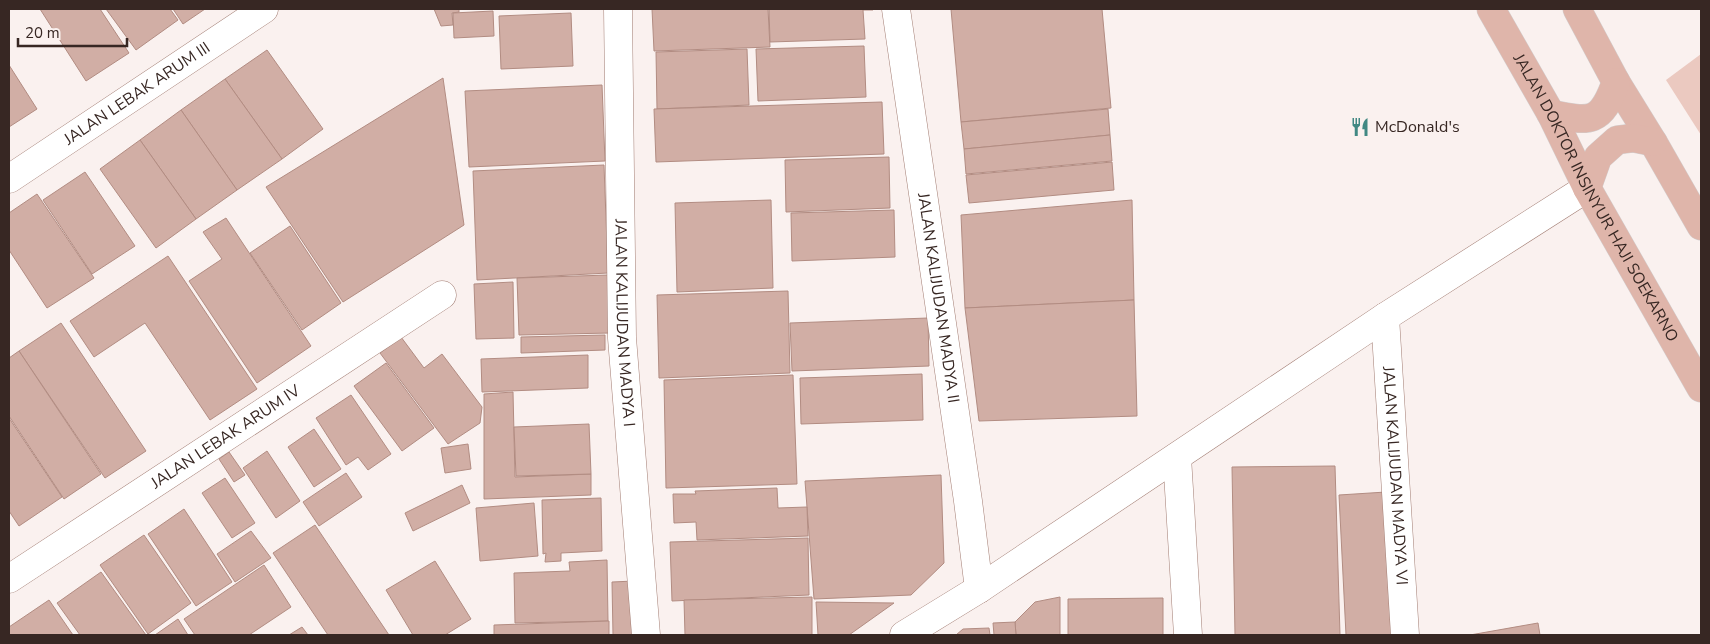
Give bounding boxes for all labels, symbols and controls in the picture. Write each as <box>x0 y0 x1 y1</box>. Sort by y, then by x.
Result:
scale bar <box>18 15 126 47</box>
text: 20 m <box>25 23 60 43</box>
street label: JALAN LEBAK ARUM III <box>59 37 215 151</box>
street label: JALAN DOKTOR INSINYUR HAJI SOEKARNO <box>1507 49 1683 346</box>
restaurant icon: McDonald's <box>1349 116 1371 138</box>
place label: McDonald's <box>1375 116 1460 138</box>
street label: JALAN KALIJUDAN MADYA II <box>912 190 965 404</box>
street label: JALAN KALIJUDAN MADYA I <box>610 218 640 428</box>
street label: JALAN KALIJUDAN MADYA VI <box>1377 365 1413 586</box>
street label: JALAN LEBAK ARUM IV <box>146 379 305 495</box>

